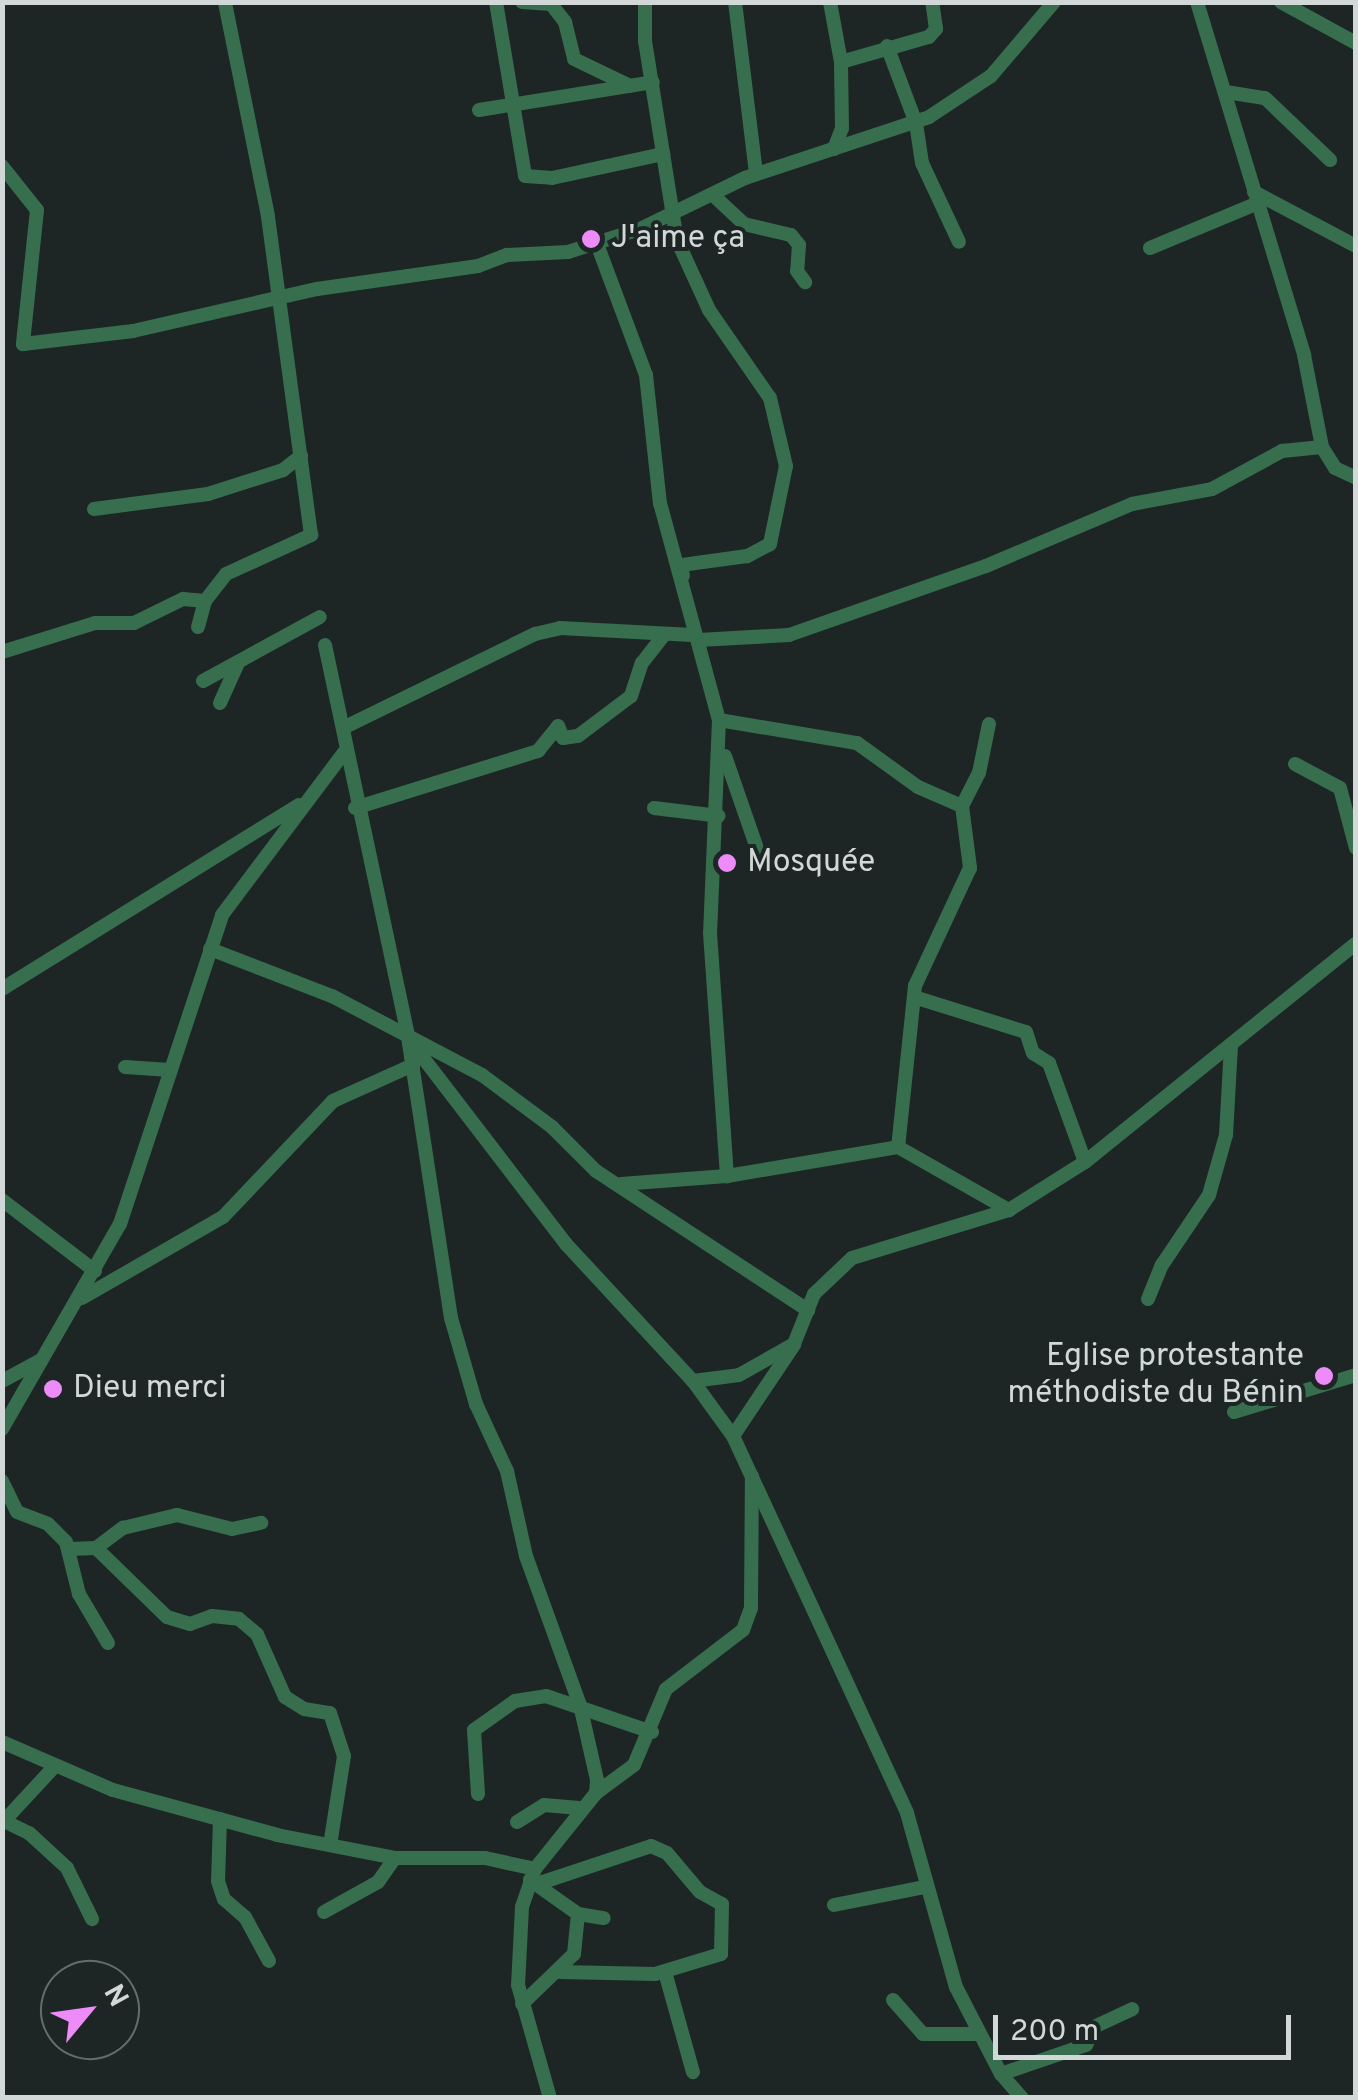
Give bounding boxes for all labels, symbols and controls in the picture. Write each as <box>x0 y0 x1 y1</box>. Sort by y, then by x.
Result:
place label: J'aime ça <box>611 220 745 258</box>
marker: J'aime ça <box>580 228 602 250</box>
place label: Mosquée <box>747 844 875 882</box>
marker: Mosquée <box>716 852 738 874</box>
place label: Eglise protestante méthodiste du Bénin <box>1007 1339 1304 1414</box>
marker: Eglise protestante méthodiste du Bénin <box>1313 1365 1335 1387</box>
place label: Dieu merci <box>73 1370 227 1408</box>
marker: Dieu merci <box>42 1378 64 1400</box>
north arrow <box>40 1960 140 2060</box>
text: N <box>94 1979 135 2014</box>
scale bar <box>998 1995 1296 2057</box>
text: 200 m <box>1010 2014 1099 2051</box>

